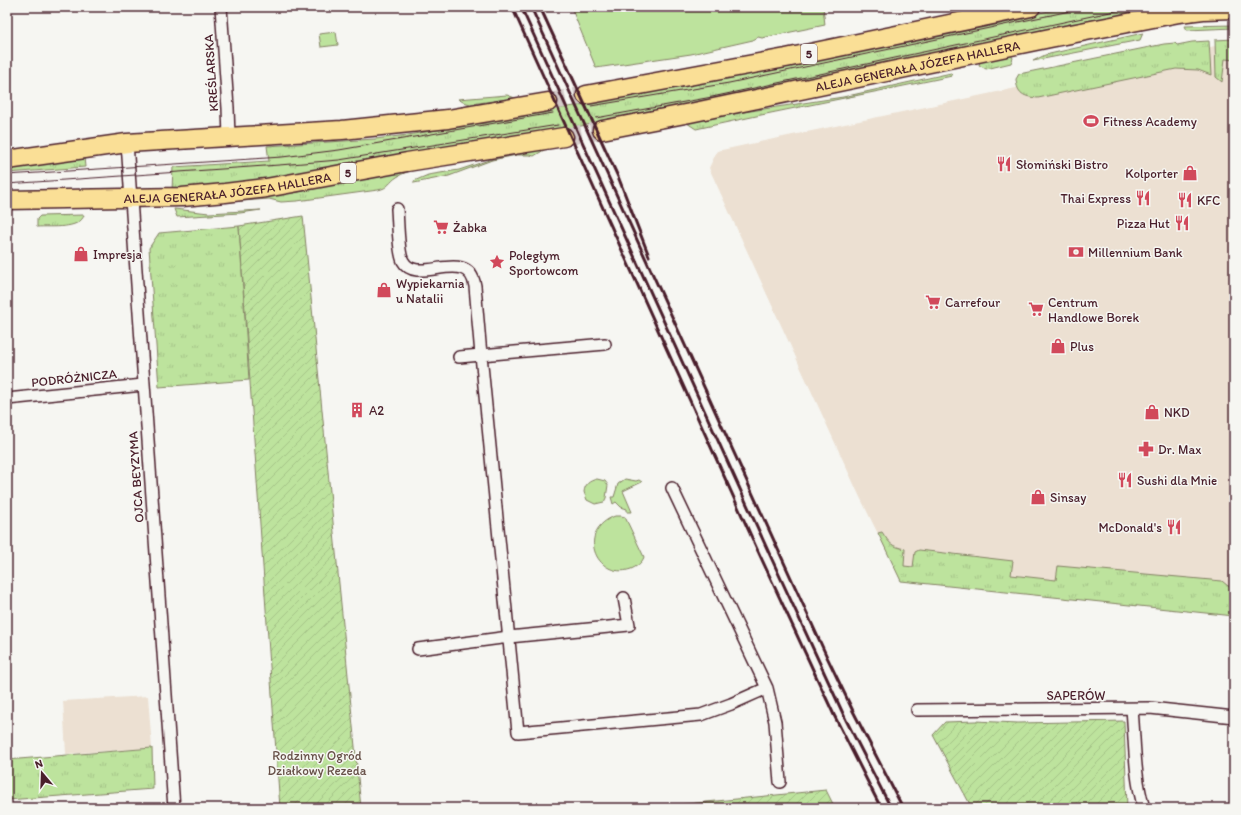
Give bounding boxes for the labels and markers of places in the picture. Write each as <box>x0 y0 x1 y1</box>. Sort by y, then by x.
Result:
sports icon: Fitness Academy <box>1082 112 1100 130</box>
place label: Fitness Academy <box>1103 114 1197 129</box>
restaurant icon: Słomiński Bistro <box>995 155 1013 173</box>
place label: Słomiński Bistro <box>1016 157 1109 172</box>
shop icon: Kolporter <box>1181 164 1199 182</box>
place label: Kolporter <box>1125 166 1178 181</box>
restaurant icon: Thai Express <box>1134 189 1152 207</box>
place label: Thai Express <box>1060 191 1131 206</box>
restaurant icon: KFC <box>1176 191 1194 209</box>
place label: KFC <box>1197 193 1220 208</box>
restaurant icon: Pizza Hut <box>1173 214 1191 232</box>
place label: Pizza Hut <box>1117 216 1170 231</box>
supermarket icon: Żabka <box>432 218 450 236</box>
place label: Żabka <box>453 220 488 235</box>
bank icon: Millennium Bank <box>1067 243 1085 261</box>
shop icon: Impresja <box>72 245 90 263</box>
place label: Millennium Bank <box>1088 245 1183 260</box>
place label: Impresja <box>93 247 143 262</box>
place label: Poległym Sportowcom <box>509 248 579 278</box>
place icon: Poległym Sportowcom <box>488 253 506 271</box>
place label: Wypiekarnia u Natalii <box>396 276 465 306</box>
shop icon: Wypiekarnia u Natalii <box>375 281 393 299</box>
supermarket icon: Carrefour <box>924 293 942 311</box>
place label: Carrefour <box>945 295 1001 310</box>
place label: Centrum Handlowe Borek <box>1048 295 1140 325</box>
supermarket icon: Centrum Handlowe Borek <box>1027 300 1045 318</box>
shop icon: Plus <box>1049 337 1067 355</box>
place label: Plus <box>1070 339 1094 354</box>
building icon: A2 <box>348 401 366 419</box>
place label: A2 <box>369 403 384 418</box>
shop icon: NKD <box>1143 403 1161 421</box>
place label: NKD <box>1164 405 1190 420</box>
pharmacy icon: Dr. Max <box>1137 440 1155 458</box>
place label: Dr. Max <box>1158 442 1201 457</box>
restaurant icon: Sushi dla Mnie <box>1116 471 1134 489</box>
place label: Sushi dla Mnie <box>1137 473 1217 488</box>
shop icon: Sinsay <box>1029 488 1047 506</box>
place label: Sinsay <box>1050 490 1086 505</box>
restaurant icon: McDonald's <box>1165 518 1183 536</box>
place label: McDonald's <box>1098 520 1162 535</box>

